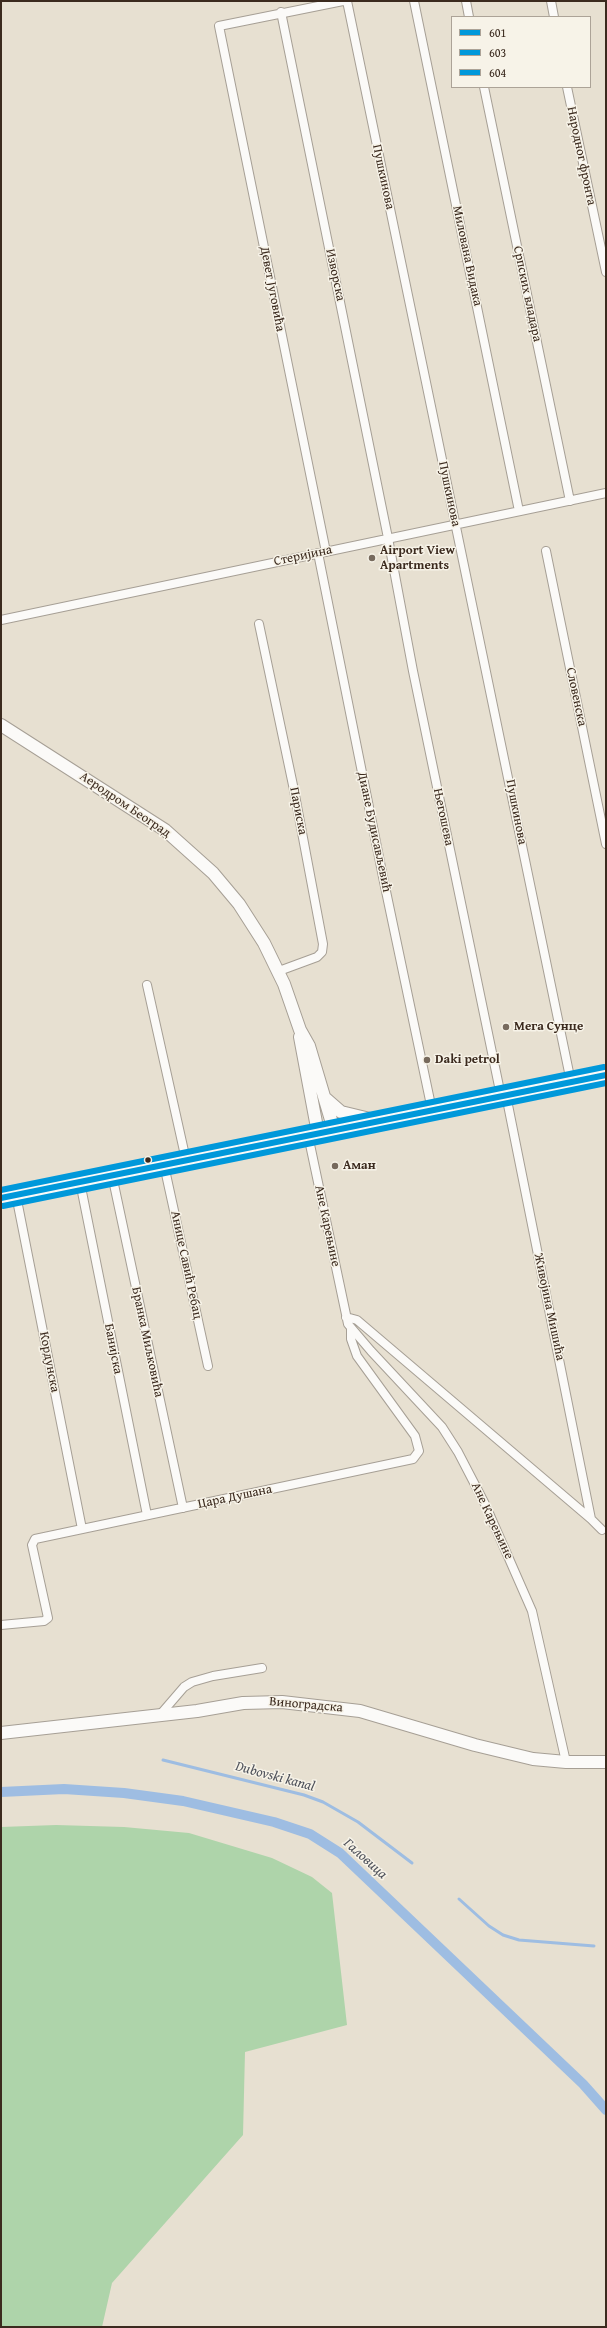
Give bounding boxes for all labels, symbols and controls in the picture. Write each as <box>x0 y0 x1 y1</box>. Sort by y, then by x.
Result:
legend <box>451 16 591 88</box>
text: 601 <box>489 24 506 41</box>
text: 603 <box>489 44 506 61</box>
text: 604 <box>489 64 506 81</box>
street label: Народног фронта <box>563 105 599 207</box>
street label: Пушкинова <box>369 143 397 211</box>
street label: Милована Видака <box>449 204 485 308</box>
street label: Девет Југовића <box>256 245 288 333</box>
street label: Српских владара <box>509 245 545 343</box>
street label: Изворска <box>322 247 348 303</box>
street label: Пушкинова <box>435 460 463 528</box>
street label: Стеријина <box>272 542 334 570</box>
place label: Airport View Apartments <box>380 543 455 574</box>
marker: Airport View Apartments <box>367 553 377 563</box>
street label: Словенска <box>562 666 590 728</box>
street label: Аеродром Београд <box>77 769 173 841</box>
street label: Диане Будисављевић <box>354 770 394 894</box>
street label: Пушкинова <box>502 778 530 846</box>
street label: Париска <box>286 786 310 836</box>
street label: Његошева <box>429 787 457 847</box>
place label: Мега Сунце <box>514 1019 583 1035</box>
marker: Мега Сунце <box>501 1022 511 1032</box>
place label: Daki petrol <box>435 1052 500 1068</box>
marker: Daki petrol <box>422 1055 432 1065</box>
unlabelled marker <box>143 1155 153 1165</box>
place label: Аман <box>343 1158 376 1174</box>
marker: Аман <box>330 1161 340 1171</box>
street label: Ане Карењине <box>311 1184 343 1268</box>
street label: Анице Савић Ребац <box>167 1209 205 1321</box>
street label: Живојина Мишића <box>530 1252 568 1362</box>
street label: Бранка Миљковића <box>128 1285 166 1399</box>
street label: Банијска <box>100 1322 126 1376</box>
street label: Кордунска <box>35 1330 63 1394</box>
street label: Ане Карењине <box>467 1480 517 1562</box>
street label: Цара Душана <box>197 1482 273 1512</box>
street label: Виноградска <box>269 1694 343 1716</box>
water label: Dubovski kanal <box>233 1758 317 1796</box>
water label: Галовица <box>340 1835 390 1883</box>

